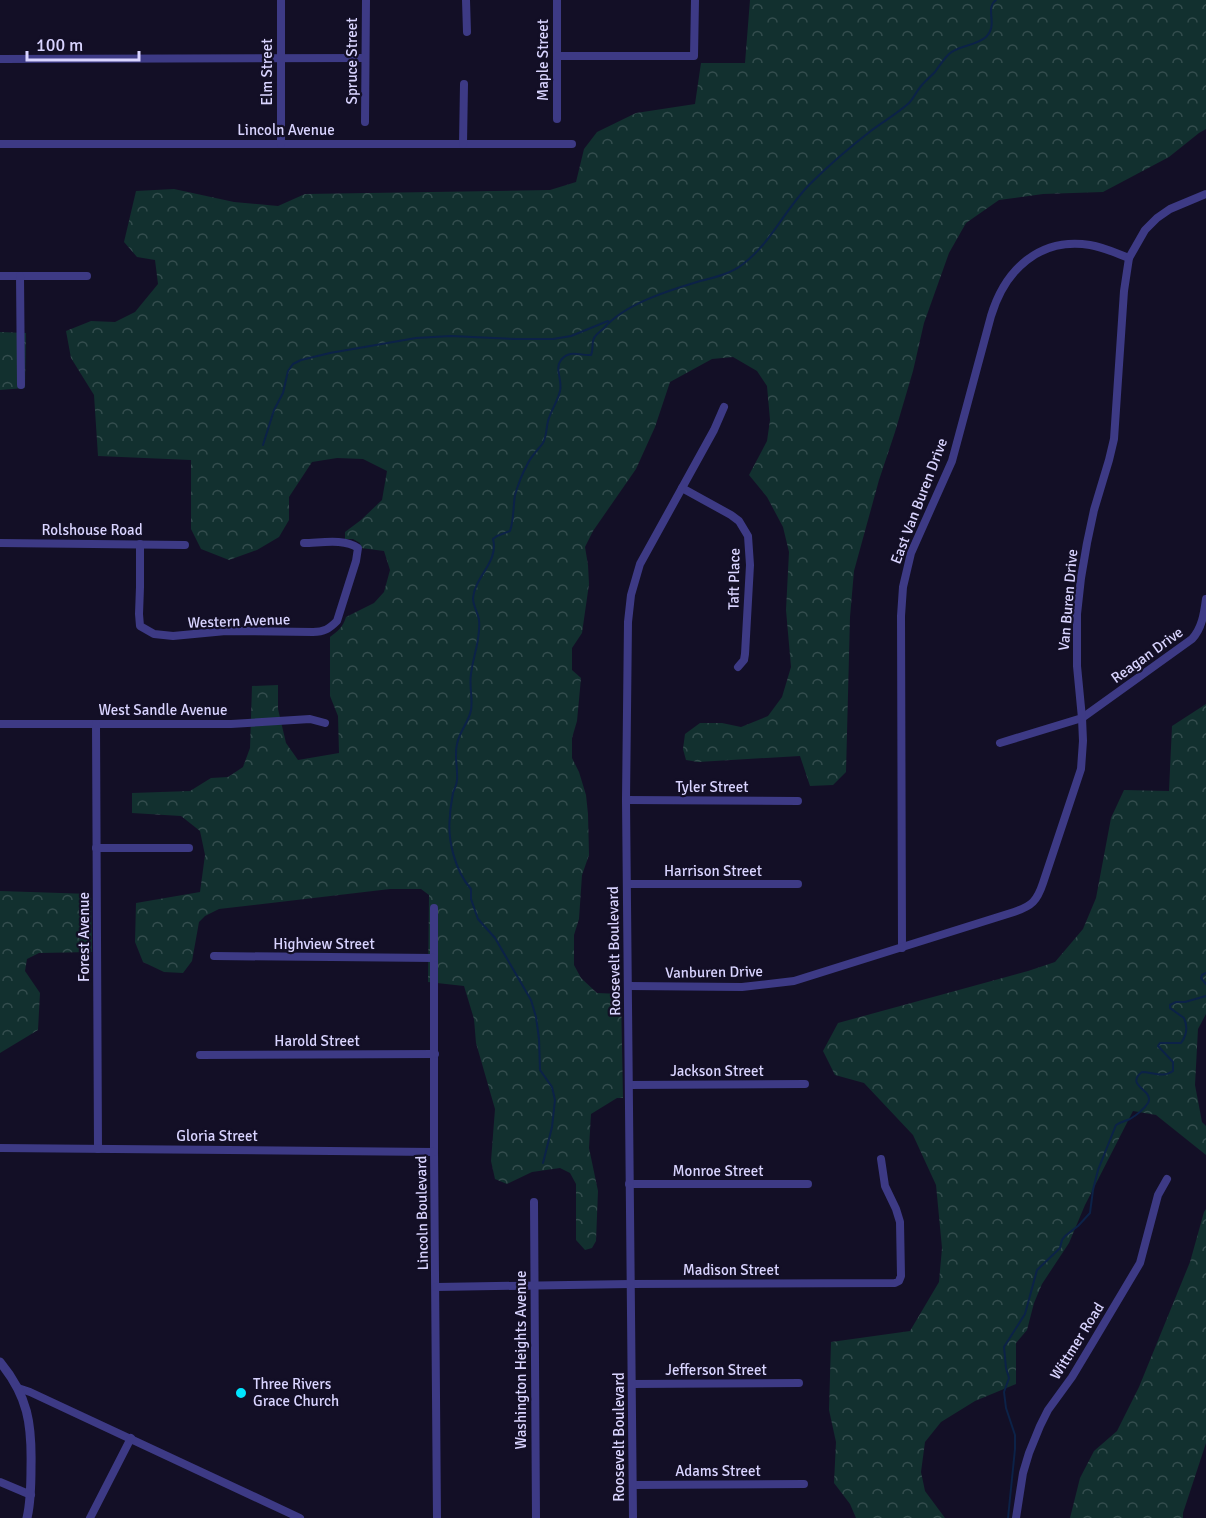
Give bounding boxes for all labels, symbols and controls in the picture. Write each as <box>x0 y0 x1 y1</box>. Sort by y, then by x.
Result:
street label: Spruce Street <box>343 18 361 104</box>
street label: Maple Street <box>534 19 552 101</box>
scale bar <box>27 24 140 62</box>
text: 100 m <box>36 34 83 56</box>
street label: Elm Street <box>258 38 276 106</box>
street label: Lincoln Avenue <box>237 121 335 139</box>
street label: East Van Buren Drive <box>887 436 951 566</box>
street label: Rolshouse Road <box>41 521 143 539</box>
street label: Taft Place <box>724 548 744 610</box>
street label: Van Buren Drive <box>1055 548 1081 652</box>
street label: Western Avenue <box>187 610 291 632</box>
street label: Reagan Drive <box>1108 623 1186 687</box>
street label: West Sandle Avenue <box>99 701 227 719</box>
street label: Tyler Street <box>676 778 749 796</box>
street label: Harrison Street <box>664 862 762 880</box>
street label: Roosevelt Boulevard <box>604 886 624 1016</box>
street label: Forest Avenue <box>75 892 93 982</box>
street label: Highview Street <box>273 935 375 953</box>
street label: Vanburen Drive <box>665 962 763 982</box>
street label: Harold Street <box>274 1032 360 1050</box>
street label: Jackson Street <box>670 1062 764 1080</box>
street label: Gloria Street <box>176 1127 258 1145</box>
street label: Lincoln Boulevard <box>412 1155 432 1271</box>
street label: Monroe Street <box>672 1162 764 1180</box>
street label: Madison Street <box>683 1261 779 1279</box>
street label: Washington Heights Avenue <box>512 1271 530 1449</box>
street label: Wittmer Road <box>1046 1299 1108 1383</box>
street label: Jefferson Street <box>665 1361 767 1379</box>
street label: Roosevelt Boulevard <box>610 1372 628 1502</box>
place label: Three Rivers Grace Church <box>253 1375 339 1410</box>
marker: Three Rivers Grace Church <box>234 1386 248 1400</box>
street label: Adams Street <box>675 1462 761 1480</box>

